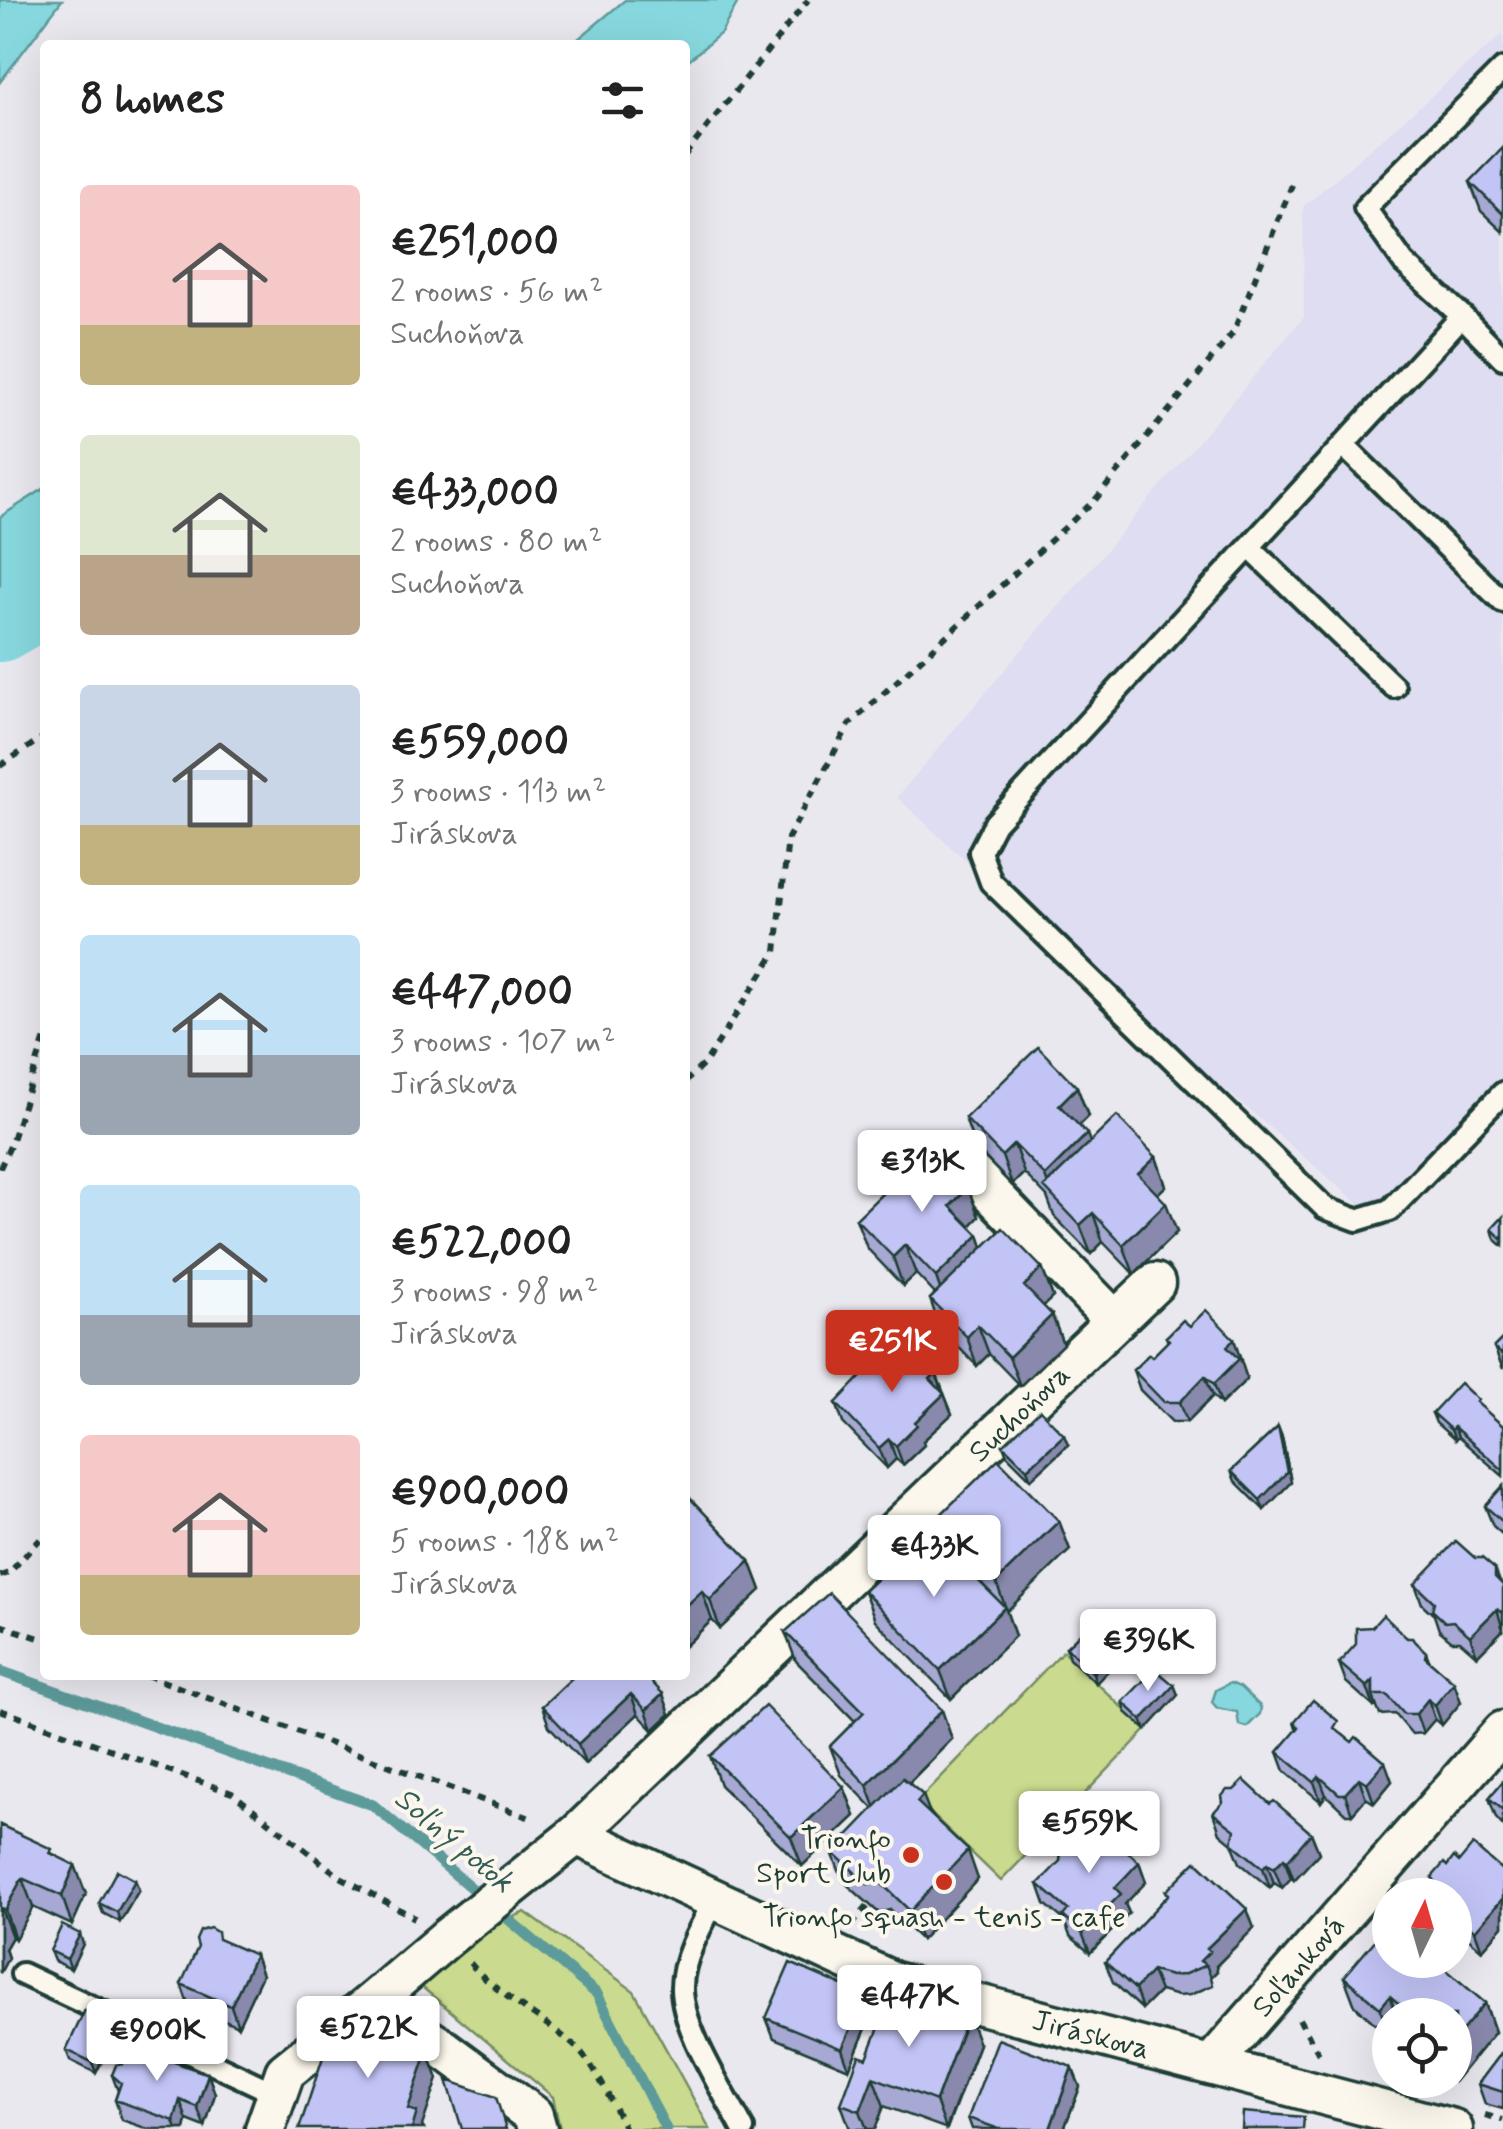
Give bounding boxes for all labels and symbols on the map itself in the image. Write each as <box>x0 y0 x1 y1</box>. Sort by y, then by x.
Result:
pin: €313K <box>852 1130 992 1215</box>
pin: €251K <box>822 1310 962 1395</box>
street label: Suchoňova <box>961 1356 1079 1472</box>
pin: €433K <box>864 1515 1004 1600</box>
pin: €396K <box>1078 1609 1218 1694</box>
water label: Soľný potok <box>385 1778 523 1903</box>
pin: €559K <box>1019 1791 1159 1876</box>
place label: Trionfo Sport Club <box>756 1820 891 1893</box>
marker: Trionfo Sport Club <box>900 1844 922 1866</box>
marker: Trionfo squash - tenis - cafe <box>933 1871 955 1893</box>
north arrow <box>1372 1878 1472 1978</box>
place label: Trionfo squash - tenis - cafe <box>762 1898 1126 1939</box>
street label: Soľanková <box>1244 1907 1354 2026</box>
pin: €447K <box>839 1965 979 2050</box>
pin: €522K <box>298 1996 438 2081</box>
pin: €900K <box>87 1999 227 2084</box>
street label: Jiráskova <box>1028 2001 1154 2069</box>

